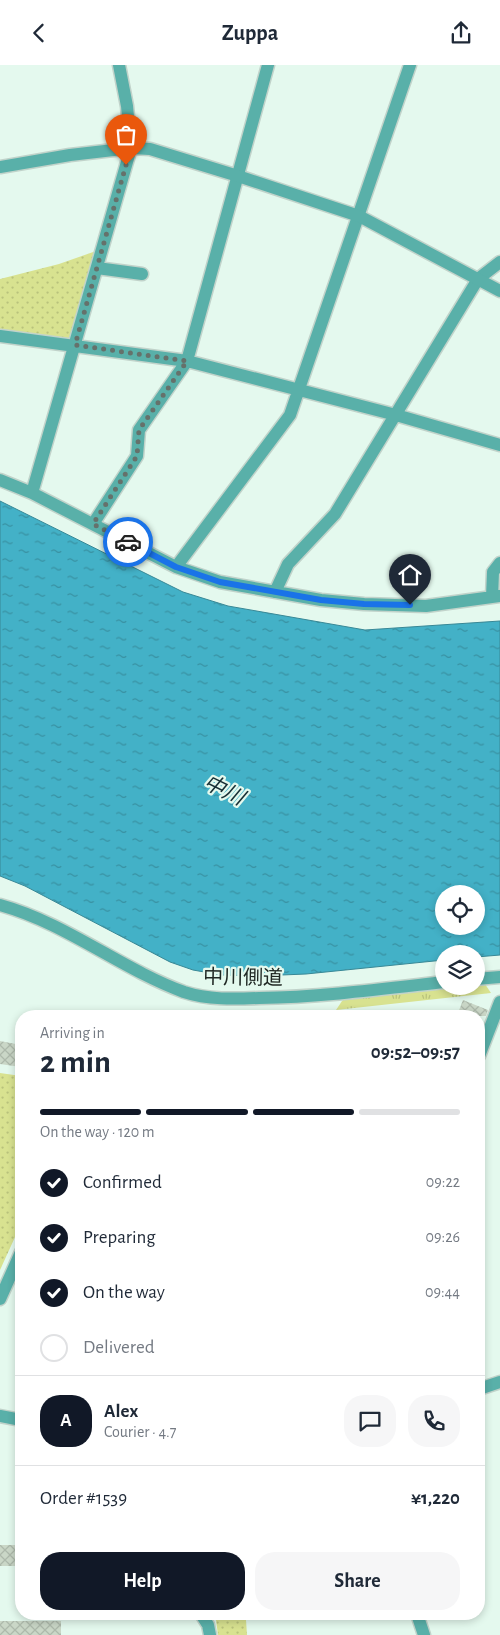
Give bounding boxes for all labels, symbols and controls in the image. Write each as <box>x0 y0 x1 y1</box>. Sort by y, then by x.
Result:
icon: back <box>25 19 53 47</box>
icon: share <box>447 19 475 47</box>
text: Zuppa <box>222 22 278 44</box>
pin <box>105 114 147 165</box>
icon: bag <box>112 121 140 149</box>
courier <box>103 517 153 567</box>
icon: car <box>114 528 142 556</box>
pin <box>389 554 431 605</box>
icon: home <box>396 561 424 589</box>
water label: 中川 <box>200 771 249 810</box>
map controls <box>435 885 485 995</box>
button: locate <box>435 885 485 935</box>
button: layers <box>435 945 485 995</box>
street label: 中川側道 <box>203 966 283 989</box>
text: Arriving in <box>40 1025 105 1041</box>
text: 09:52–09:57 <box>371 1043 460 1062</box>
text: 2 min <box>40 1046 111 1078</box>
text: On the way · 120 m <box>40 1124 155 1140</box>
icon: check <box>40 1169 68 1197</box>
text: Confirmed <box>83 1173 162 1192</box>
text: 09:22 <box>426 1174 460 1190</box>
icon: check <box>40 1224 68 1252</box>
text: Preparing <box>83 1228 156 1247</box>
text: 09:26 <box>426 1229 460 1245</box>
icon: check <box>40 1279 68 1307</box>
text: On the way <box>83 1283 165 1302</box>
text: 09:44 <box>425 1284 460 1300</box>
text: Delivered <box>83 1338 155 1357</box>
button: chat <box>344 1395 396 1447</box>
button: phone <box>408 1395 460 1447</box>
text: Alex <box>104 1402 138 1421</box>
text: A <box>60 1411 72 1430</box>
text: Courier · 4.7 <box>104 1424 176 1440</box>
text: Order #1539 <box>40 1489 127 1508</box>
text: ¥1,220 <box>411 1489 460 1508</box>
button: Help <box>40 1552 245 1610</box>
button: Share <box>255 1552 460 1610</box>

